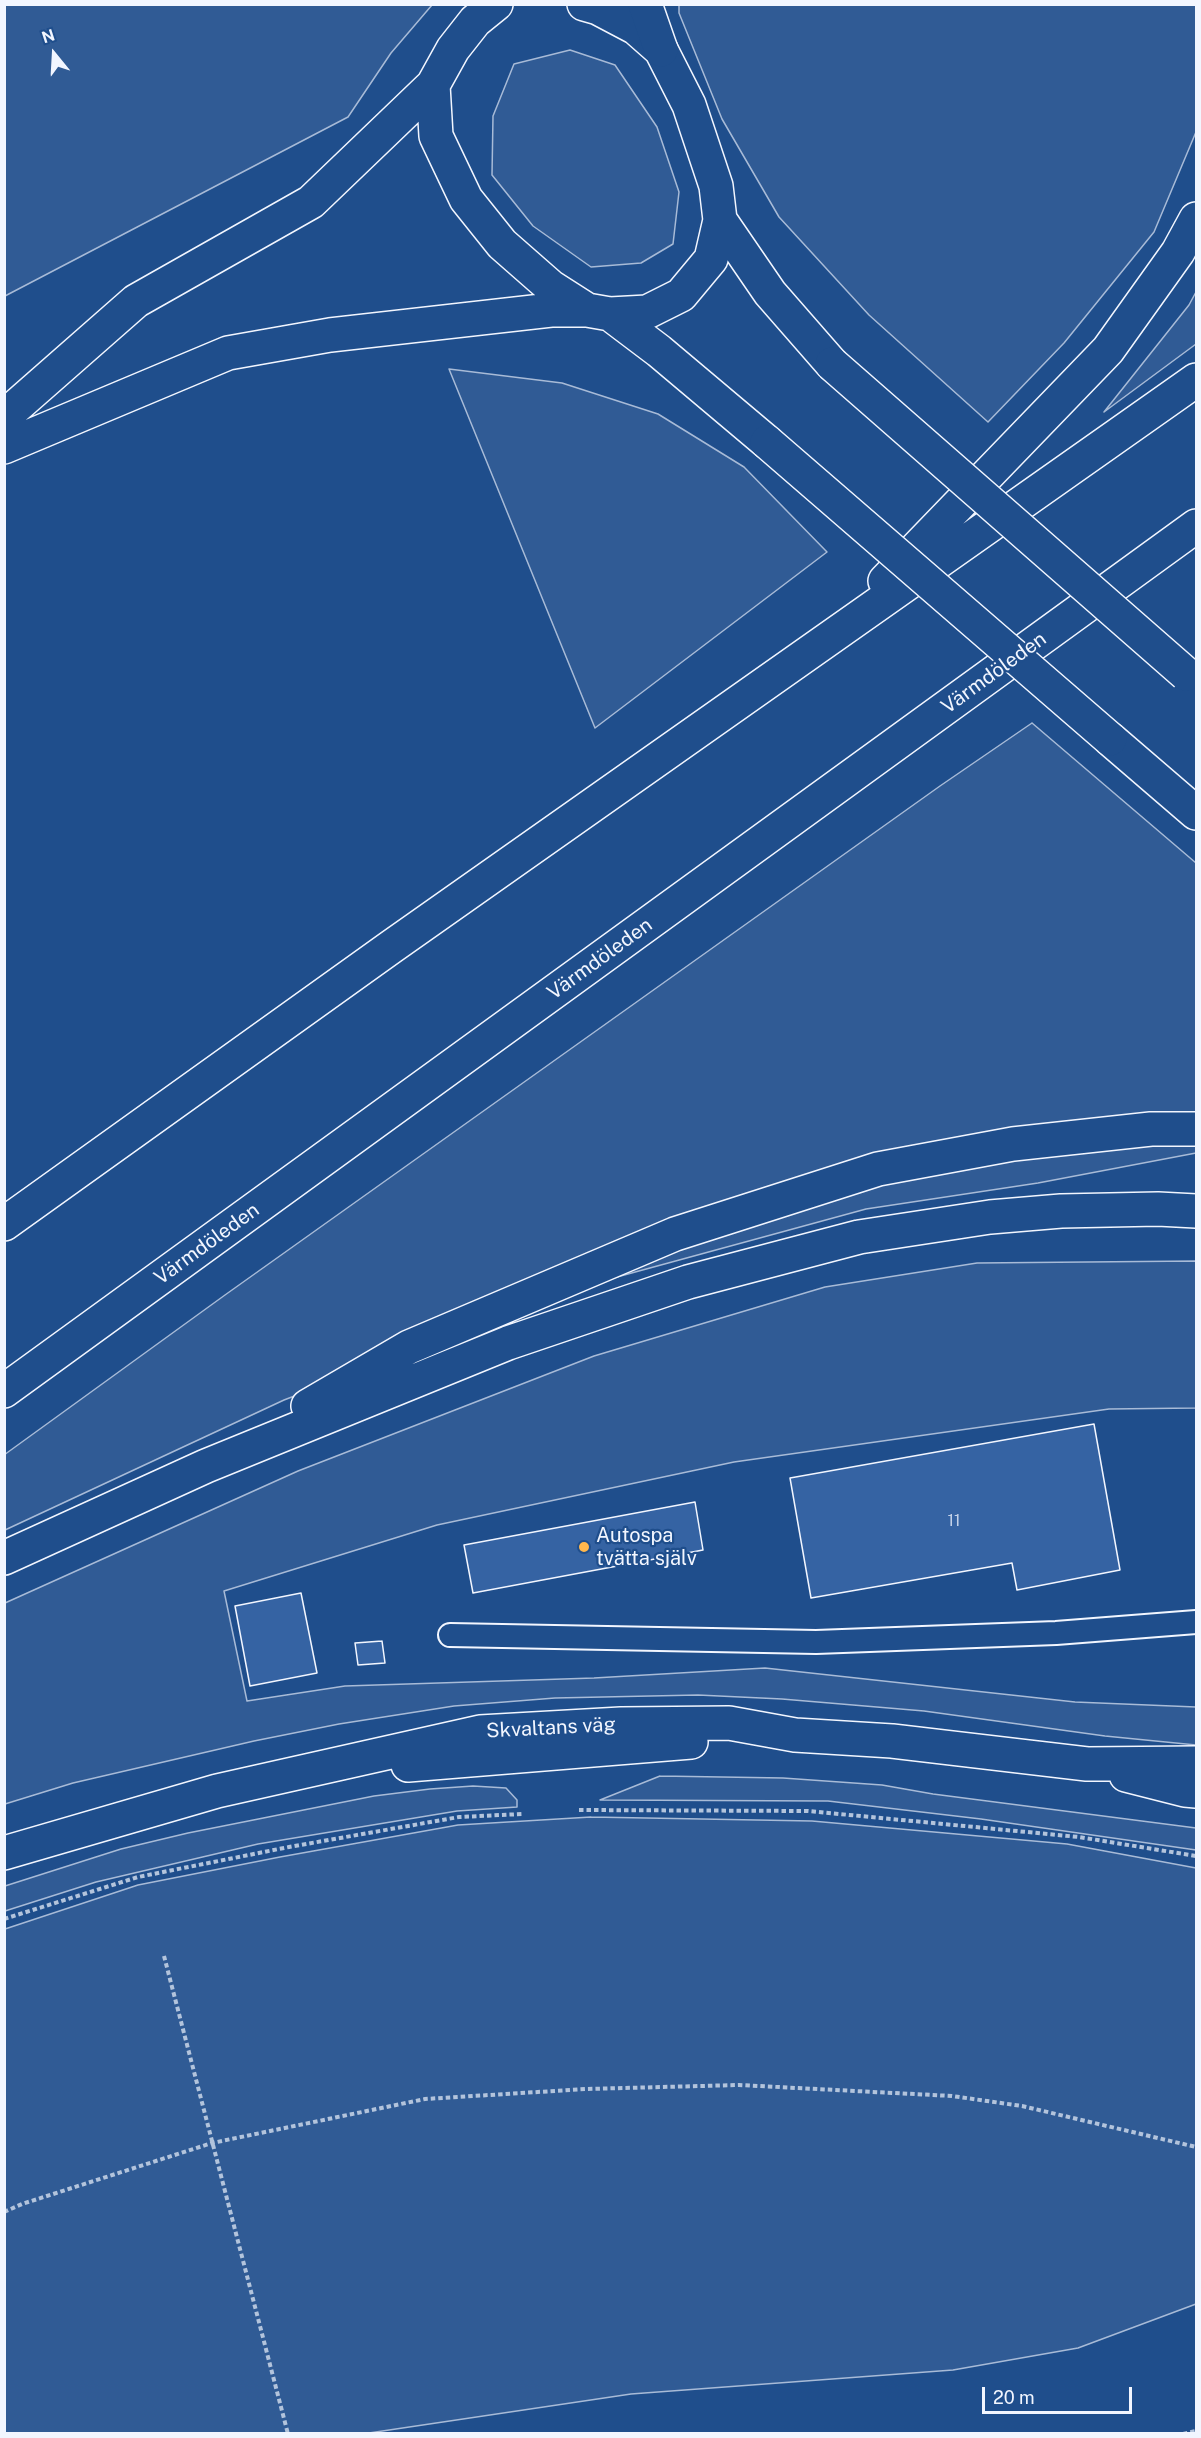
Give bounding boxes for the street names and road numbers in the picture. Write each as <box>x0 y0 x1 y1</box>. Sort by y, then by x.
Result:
street label: Värmdöleden <box>937 627 1051 719</box>
street label: Värmdöleden <box>543 913 657 1005</box>
street label: Värmdöleden <box>150 1198 264 1290</box>
street label: Skvaltans väg <box>486 1713 616 1743</box>

